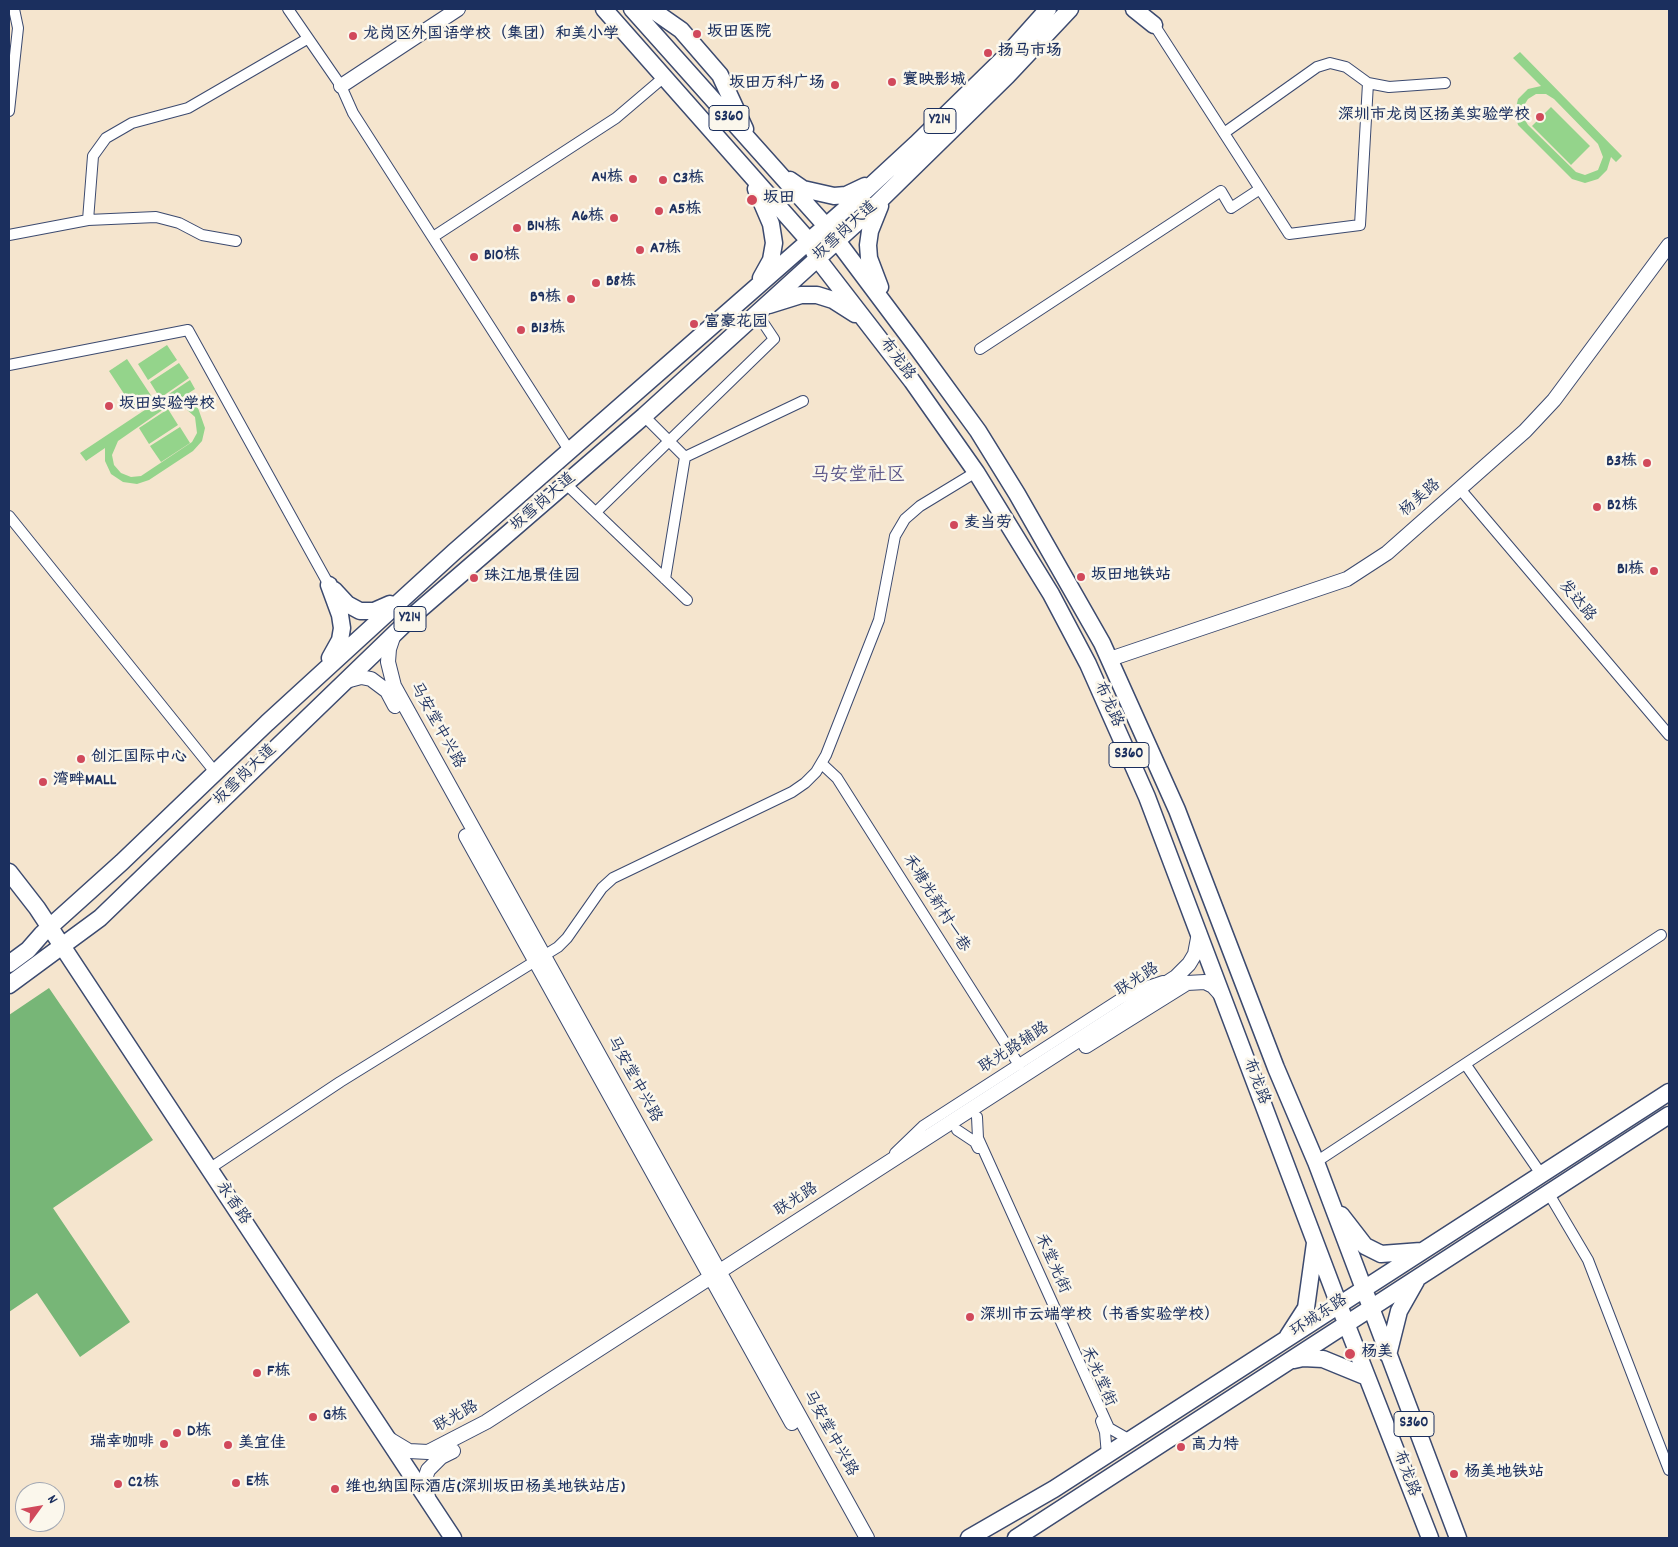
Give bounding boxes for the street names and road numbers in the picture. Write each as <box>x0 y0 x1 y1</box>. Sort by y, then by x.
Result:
road number: S360 <box>709 106 749 130</box>
road number: Y214 <box>924 108 956 134</box>
street label: 坂雪岗大道 <box>810 198 882 266</box>
street label: 布龙路 <box>874 335 918 385</box>
street label: 坂雪岗大道 <box>508 470 580 536</box>
street label: 杨美路 <box>1397 476 1445 522</box>
street label: 发达路 <box>1553 577 1599 627</box>
road number: Y214 <box>394 606 426 632</box>
street label: 马安堂中兴路 <box>404 679 468 773</box>
street label: 布龙路 <box>1088 679 1126 731</box>
street label: 坂雪岗大道 <box>211 741 281 811</box>
road number: S360 <box>1109 742 1149 768</box>
street label: 禾塘光新村一巷 <box>897 851 973 957</box>
street label: 联光路 <box>1113 960 1163 1002</box>
street label: 联光路辅路 <box>976 1019 1054 1079</box>
street label: 马安堂中兴路 <box>601 1033 665 1127</box>
street label: 布龙路 <box>1237 1056 1273 1108</box>
street label: 永香路 <box>211 1179 253 1229</box>
street label: 联光路 <box>772 1180 822 1222</box>
street label: 禾堂光街 <box>1029 1231 1073 1297</box>
street label: 环城东路 <box>1288 1292 1352 1342</box>
street label: 禾光堂街 <box>1075 1344 1119 1410</box>
street label: 马安堂中兴路 <box>797 1387 861 1481</box>
street label: 联光路 <box>431 1398 483 1438</box>
road number: S360 <box>1394 1412 1434 1436</box>
street label: 布龙路 <box>1387 1448 1423 1500</box>

